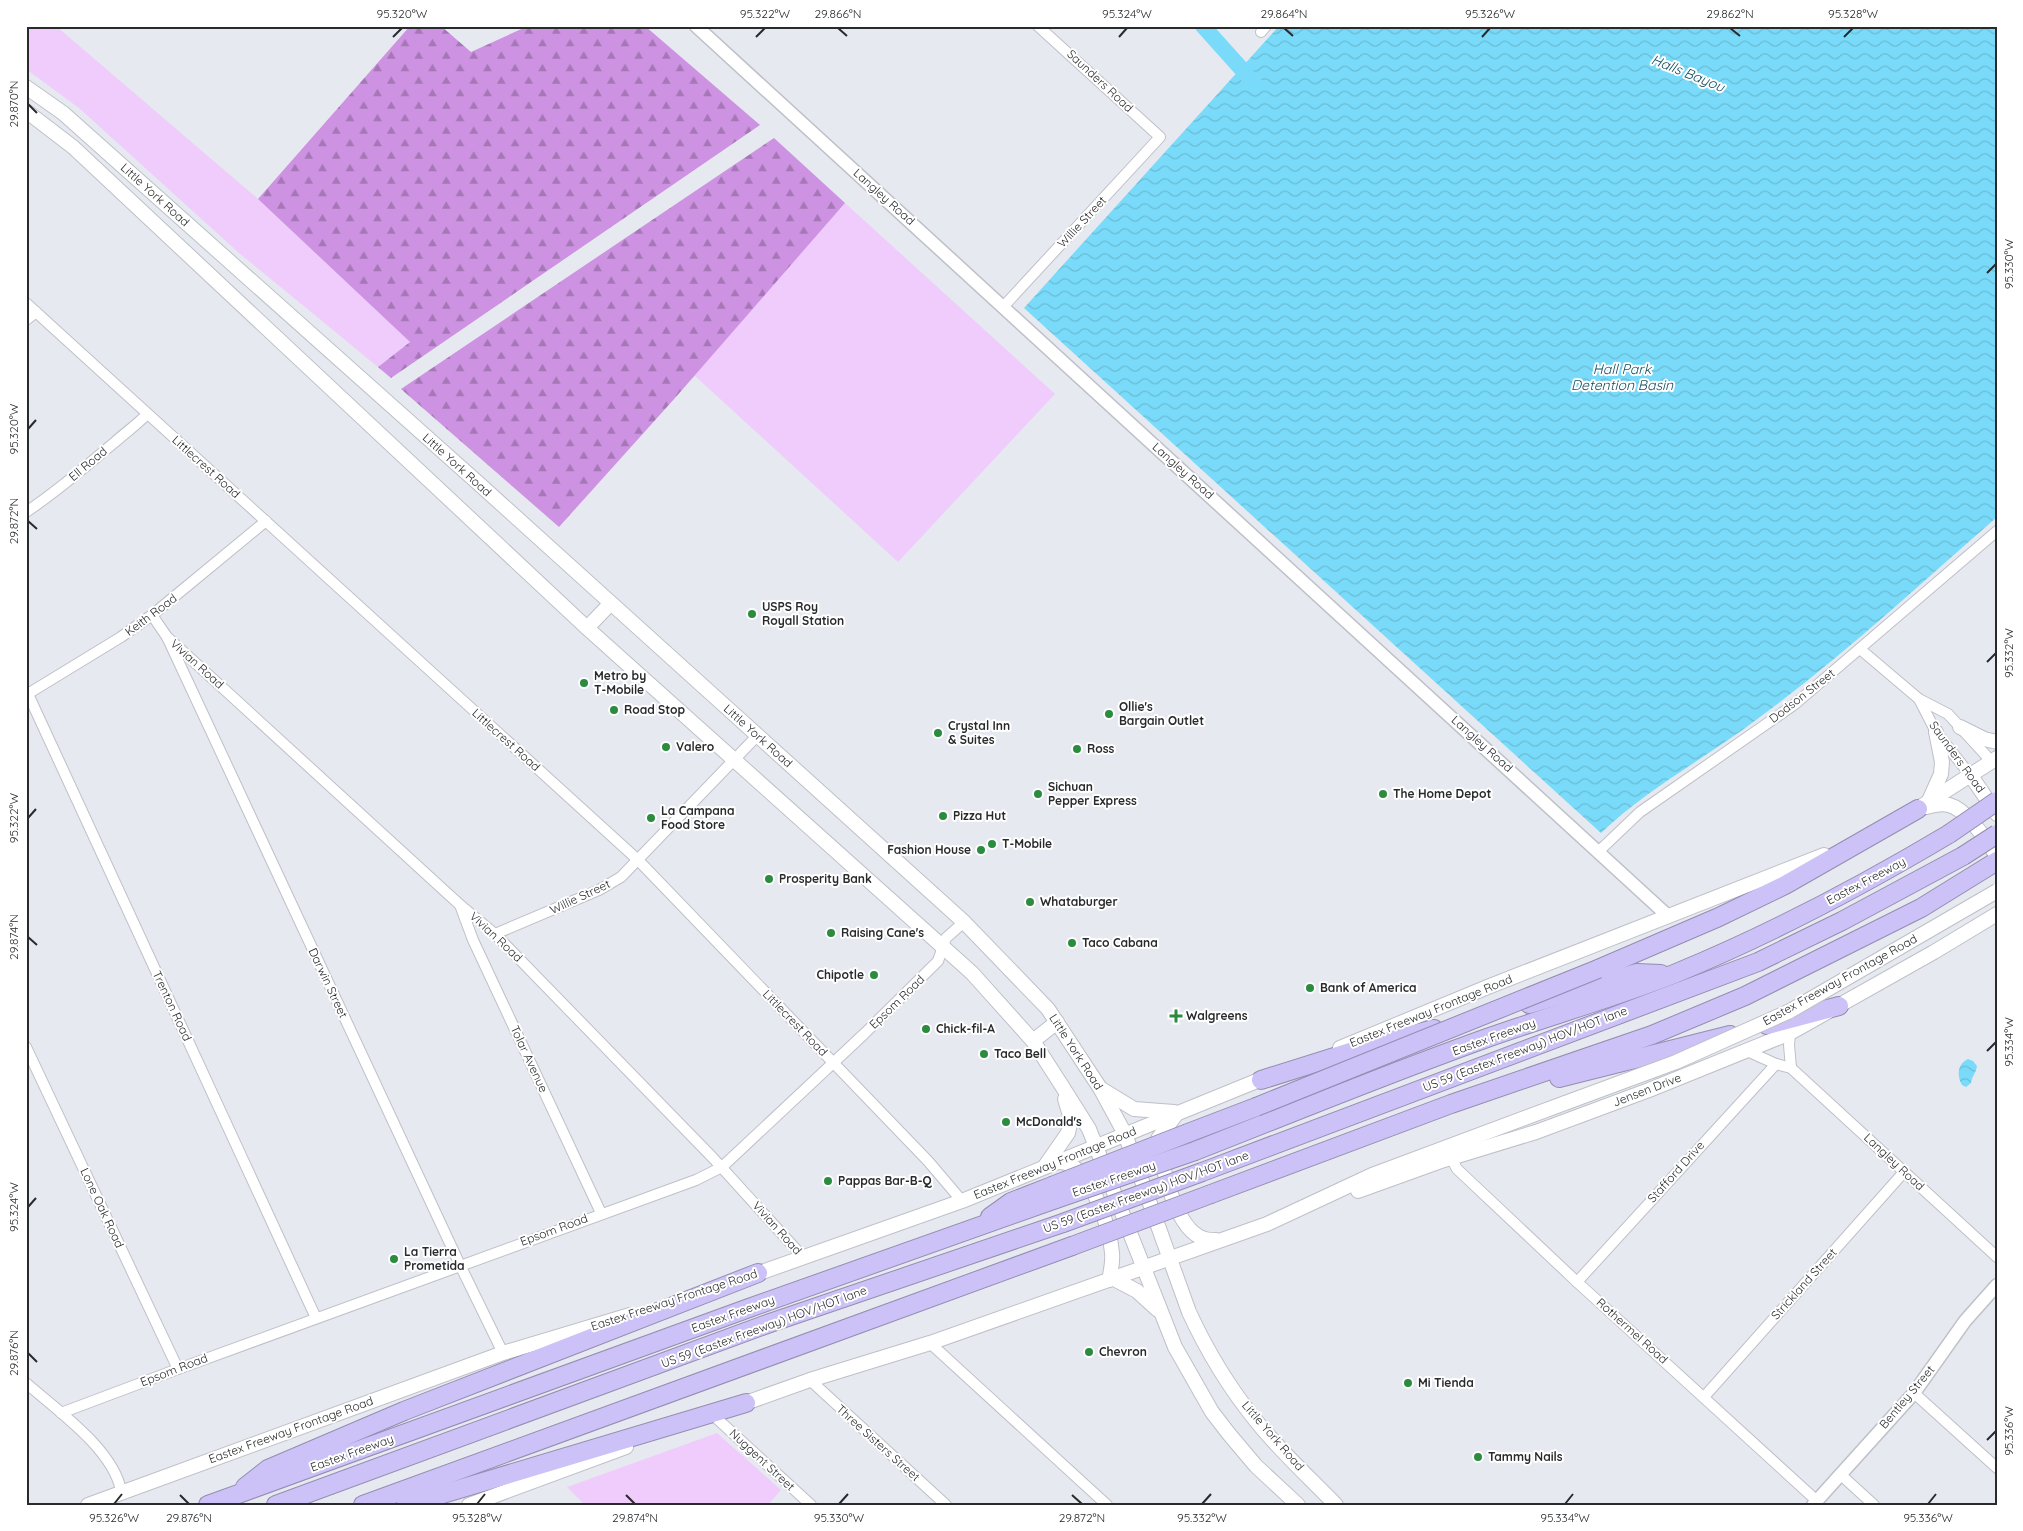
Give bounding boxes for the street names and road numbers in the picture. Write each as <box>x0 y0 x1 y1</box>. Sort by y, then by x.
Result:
street label: Saunders Road <box>1064 46 1137 115</box>
street label: Little York Road <box>118 160 193 229</box>
street label: Langley Road <box>851 165 918 228</box>
street label: Willie Street <box>1054 193 1109 251</box>
street label: Little York Road <box>420 430 495 499</box>
street label: Littlecrest Road <box>169 432 244 501</box>
street label: Langley Road <box>1150 439 1217 502</box>
street label: Ell Road <box>65 443 110 484</box>
street label: Keith Road <box>122 590 180 639</box>
street label: Vivian Road <box>168 636 227 692</box>
street label: Dodson Street <box>1766 665 1837 726</box>
street label: Little York Road <box>721 701 796 770</box>
street label: Littlecrest Road <box>469 705 544 774</box>
street label: Langley Road <box>1449 712 1516 775</box>
street label: Saunders Road <box>1926 718 1988 796</box>
street label: Eastex Freeway <box>1824 853 1908 908</box>
street label: Willie Street <box>547 876 612 917</box>
street label: Vivian Road <box>467 908 526 965</box>
street label: Eastex Freeway Frontage Road <box>1760 931 1920 1028</box>
street label: Darwin Street <box>306 945 351 1020</box>
street label: Trenton Road <box>150 968 195 1043</box>
street label: Epsom Road <box>866 972 927 1032</box>
street label: Eastex Freeway Frontage Road <box>1348 972 1514 1050</box>
street label: Littlecrest Road <box>760 986 831 1059</box>
street label: US 59 (Eastex Freeway) HOV/HOT lane <box>1421 1002 1629 1095</box>
street label: Little York Road <box>1046 1011 1106 1092</box>
street label: Eastex Freeway <box>1451 1015 1537 1059</box>
street label: Tolar Avenue <box>507 1023 552 1095</box>
street label: Jensen Drive <box>1610 1070 1683 1109</box>
street label: Eastex Freeway Frontage Road <box>972 1124 1138 1202</box>
street label: Langley Road <box>1861 1130 1928 1193</box>
street label: Stafford Drive <box>1644 1138 1707 1206</box>
street label: US 59 (Eastex Freeway) HOV/HOT lane <box>1041 1147 1251 1236</box>
street label: Eastex Freeway <box>1070 1158 1158 1200</box>
street label: Lone Oak Road <box>77 1165 128 1250</box>
street label: Vivian Road <box>749 1198 805 1257</box>
street label: Epsom Road <box>518 1210 590 1249</box>
street label: Strickland Street <box>1768 1245 1840 1322</box>
street label: Eastex Freeway Frontage Road <box>589 1266 759 1334</box>
street label: US 59 (Eastex Freeway) HOV/HOT lane <box>659 1282 869 1371</box>
street label: Eastex Freeway <box>690 1292 776 1336</box>
street label: Rothermel Road <box>1593 1295 1671 1367</box>
street label: Epsom Road <box>138 1350 210 1389</box>
street label: Bentley Street <box>1876 1362 1937 1431</box>
street label: Eastex Freeway Frontage Road <box>207 1393 375 1467</box>
street label: Little York Road <box>1239 1398 1308 1474</box>
street label: Three Sisters Street <box>833 1401 923 1484</box>
street label: Nuggent Street <box>726 1425 798 1494</box>
street label: Eastex Freeway <box>309 1431 395 1475</box>

